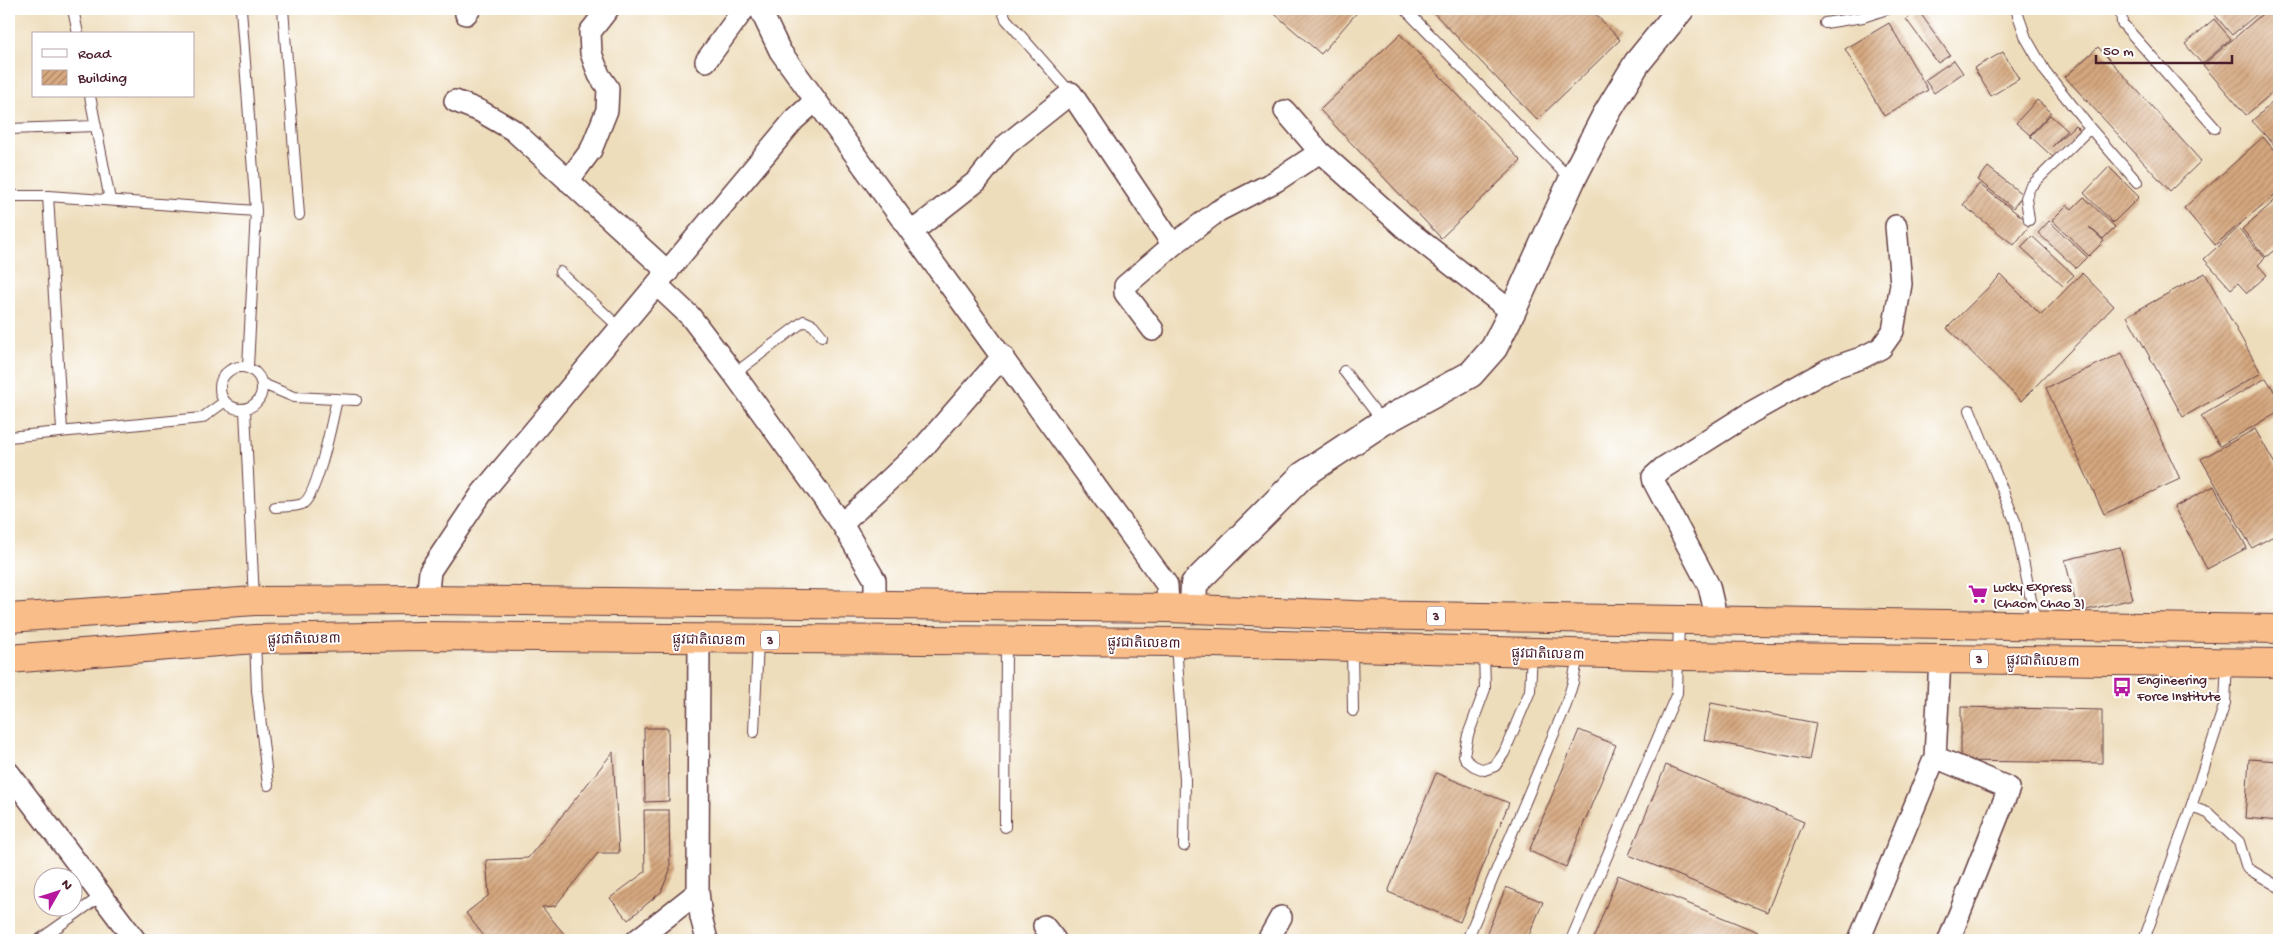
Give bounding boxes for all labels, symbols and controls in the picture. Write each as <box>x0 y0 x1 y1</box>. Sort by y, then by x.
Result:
legend <box>32 32 195 98</box>
scale bar <box>2096 32 2232 64</box>
text: 50 m <box>2103 43 2134 61</box>
text: Road <box>78 46 112 64</box>
text: Building <box>77 70 127 88</box>
place label: Lucky Express (Chaom Chao 3) <box>1993 580 2085 613</box>
supermarket icon: Lucky Express (Chaom Chao 3) <box>1967 583 1989 605</box>
road number: 3 <box>1427 606 1445 626</box>
road number: 3 <box>761 630 779 650</box>
street label: ផ្លូវជាតិលេខ៣ <box>267 631 341 651</box>
street label: ផ្លូវជាតិលេខ៣ <box>672 632 746 652</box>
street label: ផ្លូវជាតិលេខ៣ <box>1107 635 1181 655</box>
street label: ផ្លូវជាតិលេខ៣ <box>1511 646 1585 666</box>
road number: 3 <box>1970 650 1988 669</box>
street label: ផ្លូវជាតិលេខ៣ <box>2006 653 2080 673</box>
place label: Engineering Force Institute <box>2136 673 2222 706</box>
bus stop icon: Engineering Force Institute <box>2111 676 2133 698</box>
north arrow <box>32 866 82 916</box>
text: N <box>57 876 76 894</box>

